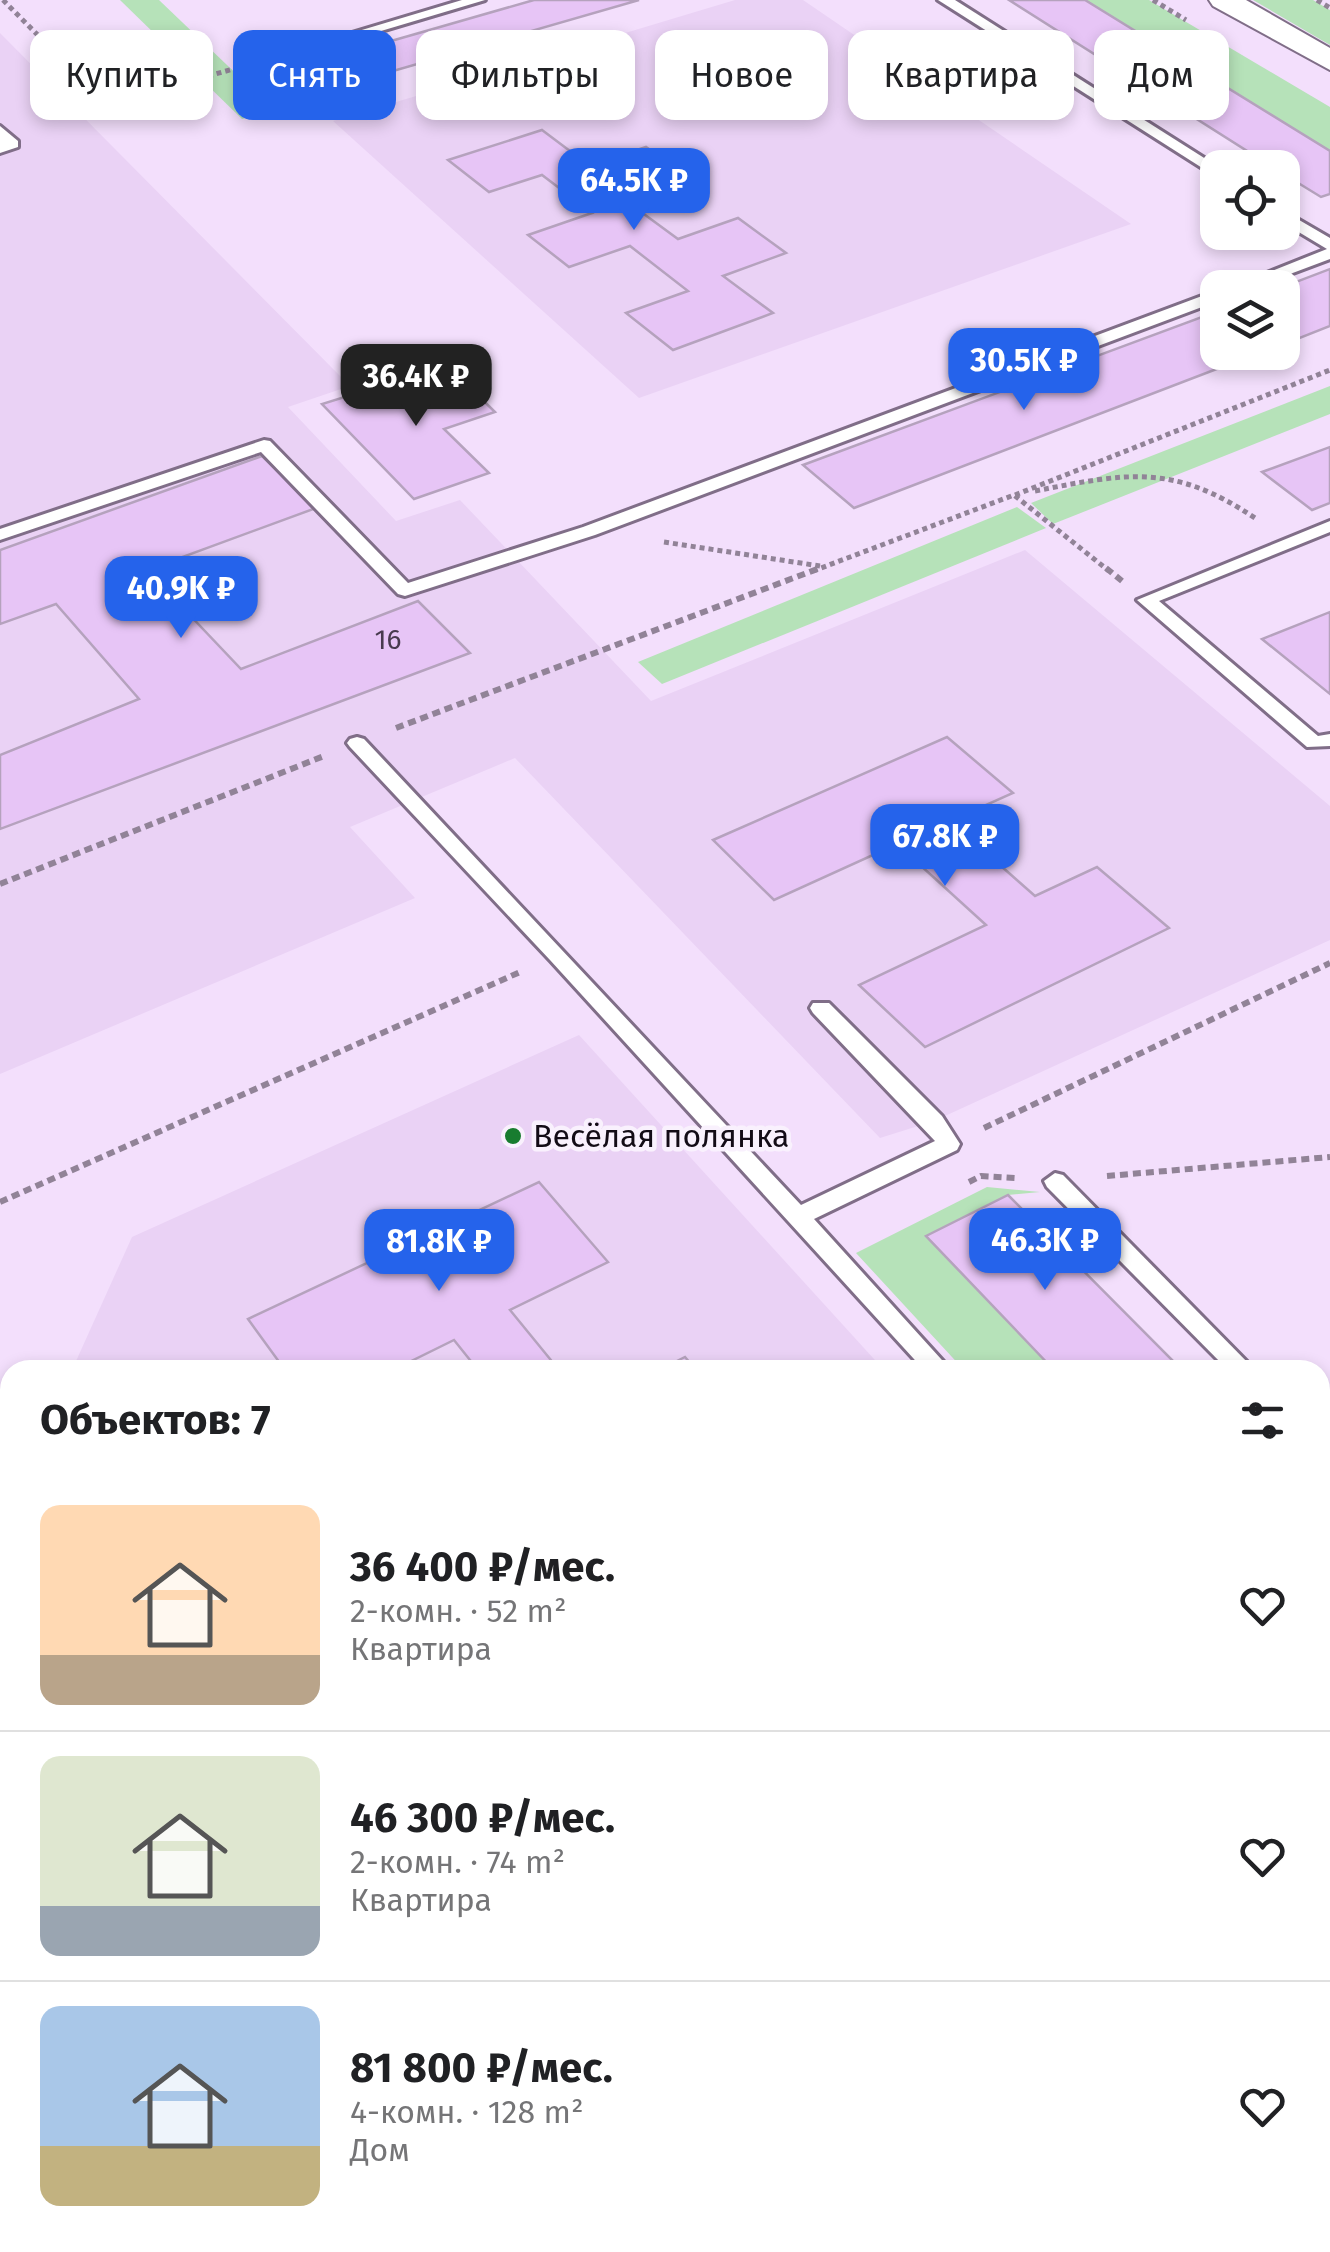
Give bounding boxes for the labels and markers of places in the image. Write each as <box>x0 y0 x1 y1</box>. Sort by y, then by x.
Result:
pin: 64.5K ₽ <box>542 148 726 233</box>
pin: 30.5K ₽ <box>932 328 1116 413</box>
pin: 36.4K ₽ <box>324 344 508 429</box>
pin: 40.9K ₽ <box>89 556 273 641</box>
pin: 67.8K ₽ <box>853 804 1037 889</box>
place label: Весёлая полянка <box>533 1117 789 1155</box>
marker: Весёлая полянка <box>502 1125 524 1147</box>
pin: 46.3K ₽ <box>953 1208 1137 1293</box>
pin: 81.8K ₽ <box>347 1209 531 1294</box>

